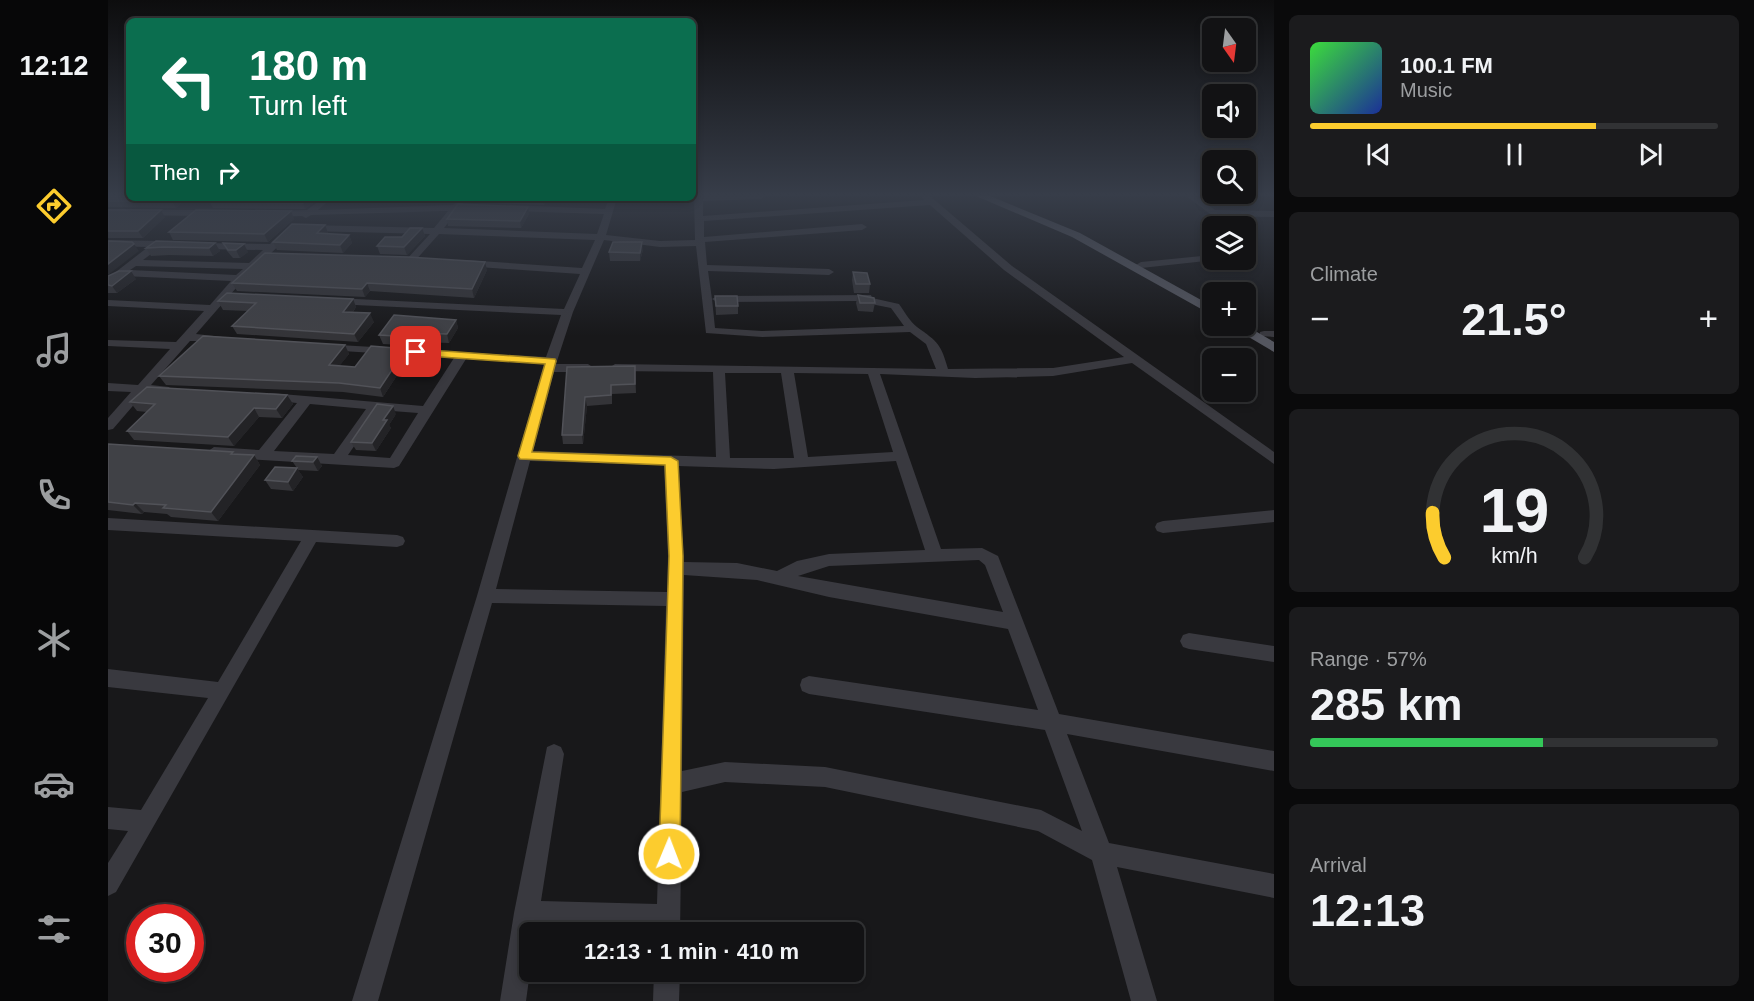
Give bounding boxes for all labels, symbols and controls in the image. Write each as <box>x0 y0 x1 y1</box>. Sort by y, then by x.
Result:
north arrow <box>1202 18 1256 72</box>
map controls <box>1202 18 1256 402</box>
icon: left <box>150 42 228 120</box>
text: 180 m <box>249 42 368 89</box>
text: 12:12 <box>19 51 89 81</box>
text: 100.1 FM <box>1400 53 1493 78</box>
text: Music <box>1400 79 1452 101</box>
button: sound <box>1202 84 1256 138</box>
text: Turn left <box>249 91 347 121</box>
icon: previous <box>1362 138 1395 171</box>
icon: pause <box>1498 138 1531 171</box>
icon: next <box>1634 138 1667 171</box>
button: search <box>1202 150 1256 204</box>
icon: right <box>212 156 245 189</box>
text: Then <box>150 160 200 185</box>
icon: directions <box>33 185 75 227</box>
button: layers <box>1202 216 1256 270</box>
text: Climate <box>1310 263 1378 285</box>
button: + <box>1202 282 1256 336</box>
text: 21.5° <box>1461 294 1567 345</box>
text: − <box>1310 300 1329 337</box>
text: + <box>1699 300 1718 337</box>
pin <box>390 326 441 377</box>
icon: music <box>33 329 75 371</box>
icon: arrive <box>399 335 432 368</box>
button: − <box>1202 348 1256 402</box>
icon: phone <box>33 474 75 516</box>
text: 19 <box>1479 476 1549 545</box>
text: km/h <box>1491 544 1537 568</box>
icon: climate <box>33 619 75 661</box>
text: Range · 57% <box>1310 648 1427 670</box>
text: 285 km <box>1310 679 1463 730</box>
icon: car <box>33 763 75 805</box>
position arrow <box>637 822 701 886</box>
text: Arrival <box>1310 854 1367 876</box>
text: 12:13 <box>1310 885 1425 936</box>
speed limit sign: 30 <box>126 904 204 982</box>
icon: filters <box>33 908 75 950</box>
text: 12:13 · 1 min · 410 m <box>584 939 799 964</box>

